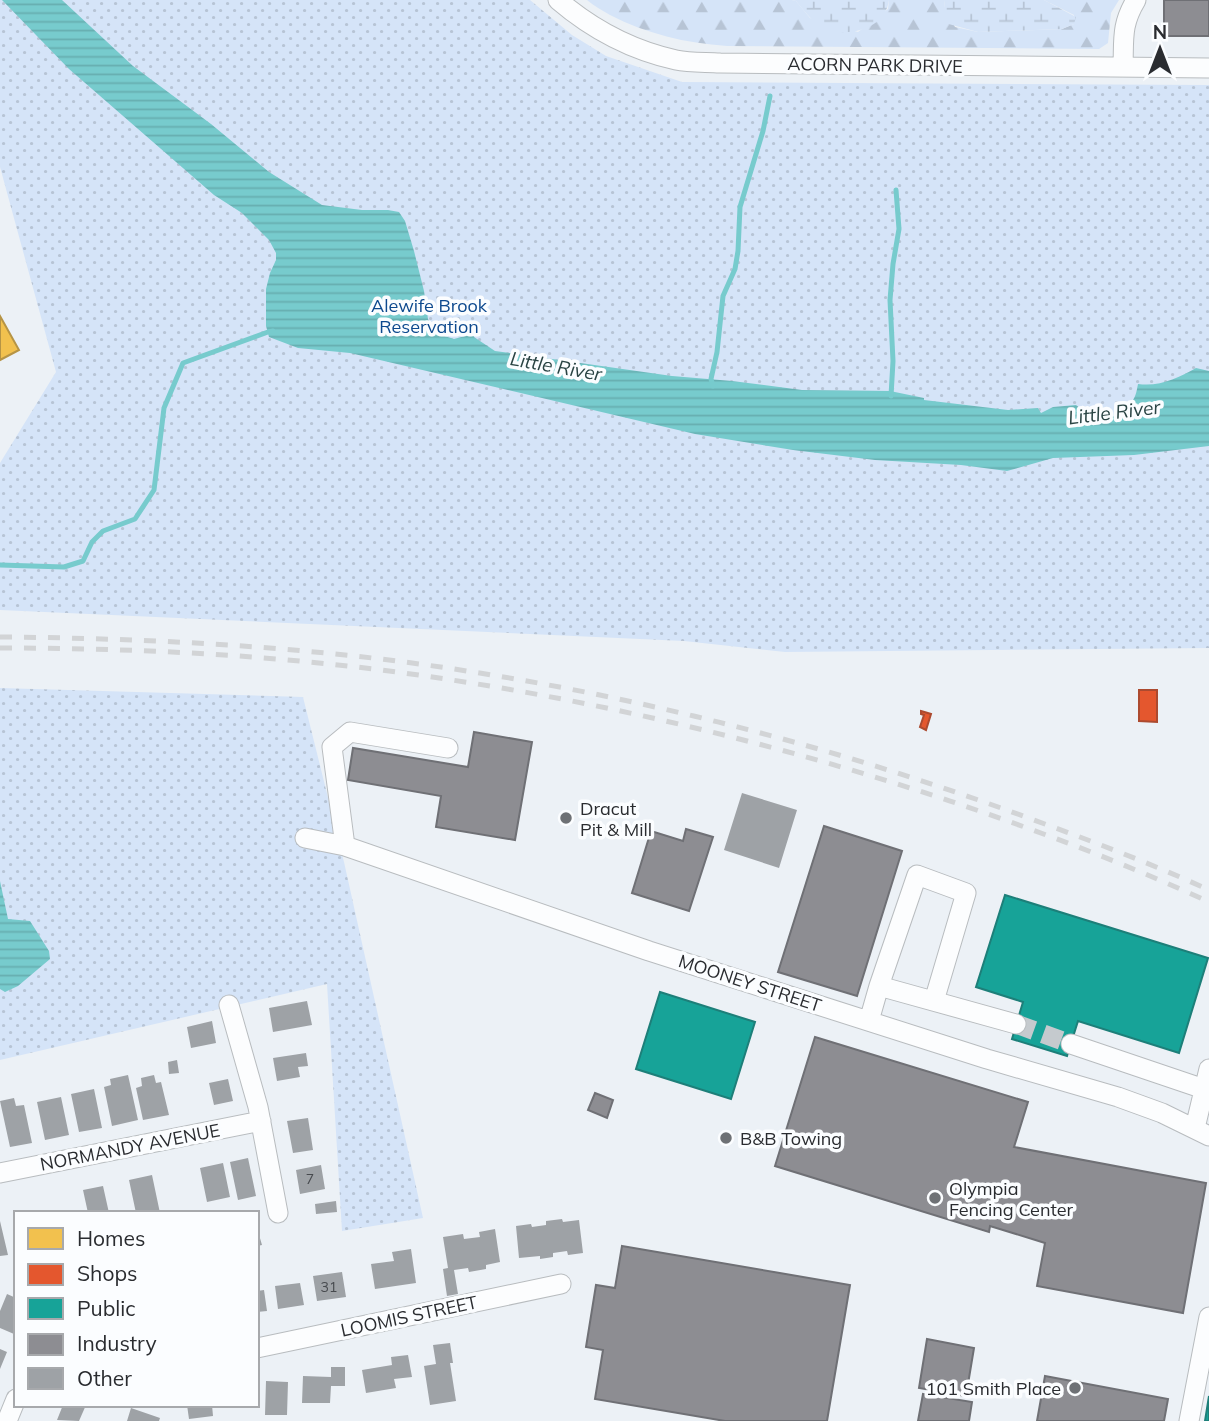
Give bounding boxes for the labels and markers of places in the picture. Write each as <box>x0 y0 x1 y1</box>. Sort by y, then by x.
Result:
place label: Dracut Pit & Mill <box>580 797 652 841</box>
marker: Dracut Pit & Mill <box>558 810 574 826</box>
place label: B&B Towing <box>740 1127 842 1150</box>
marker: B&B Towing <box>718 1130 734 1146</box>
place label: Olympia Fencing Center <box>949 1177 1073 1221</box>
marker: Olympia Fencing Center <box>927 1190 943 1206</box>
place label: 101 Smith Place <box>926 1377 1061 1400</box>
marker: 101 Smith Place <box>1067 1380 1083 1396</box>

